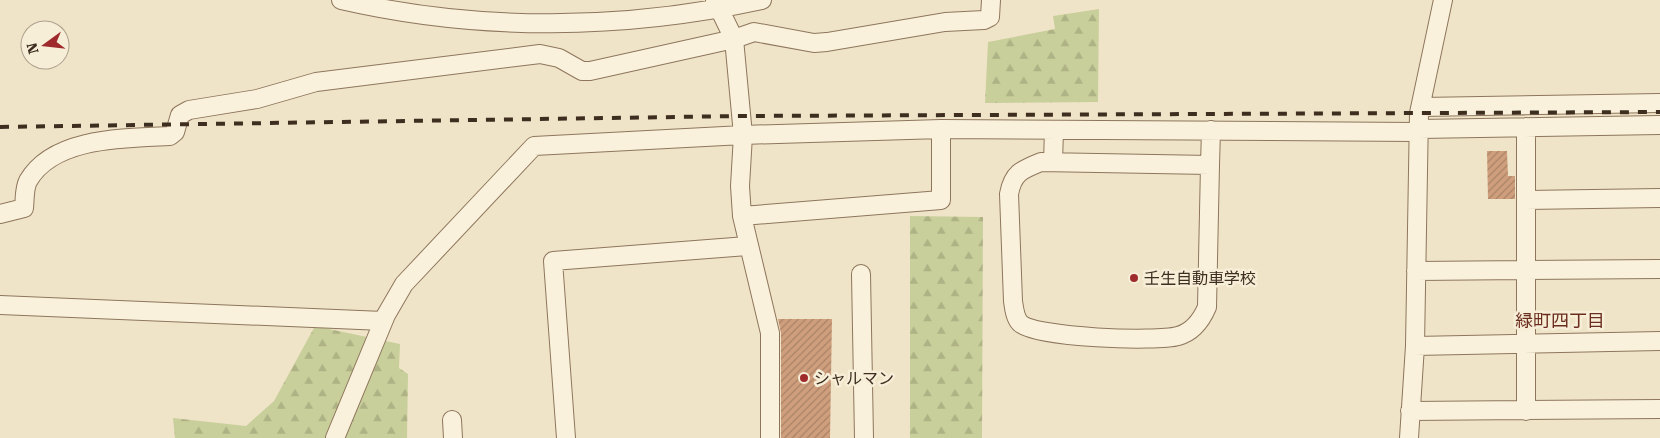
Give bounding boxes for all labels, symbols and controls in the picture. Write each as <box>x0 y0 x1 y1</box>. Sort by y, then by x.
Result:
north arrow <box>20 20 70 70</box>
text: N <box>23 41 42 56</box>
place label: 壬生自動車学校 <box>1144 269 1256 288</box>
marker: 壬生自動車学校 <box>1128 272 1140 284</box>
district label: 緑町四丁目 <box>1515 310 1605 331</box>
place label: シャルマン <box>814 369 894 388</box>
marker: シャルマン <box>798 372 810 384</box>

